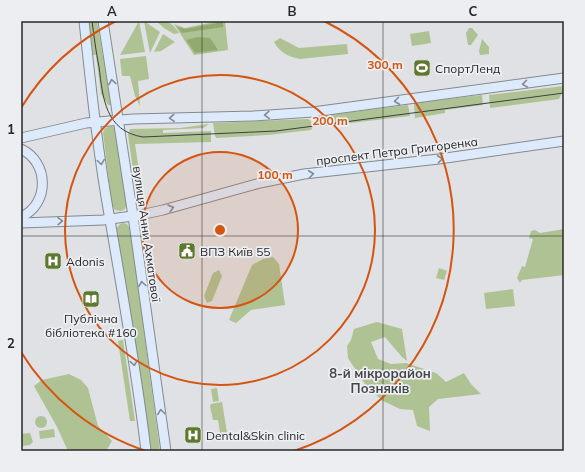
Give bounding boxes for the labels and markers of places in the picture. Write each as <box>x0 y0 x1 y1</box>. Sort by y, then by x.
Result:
sports icon: СпортЛенд <box>412 58 432 78</box>
place label: СпортЛенд <box>435 61 500 76</box>
centre of rings <box>213 223 227 237</box>
public building icon: ВПЗ Київ 55 <box>177 241 197 261</box>
place label: ВПЗ Київ 55 <box>200 244 271 259</box>
hospital icon: Adonis <box>43 251 63 271</box>
place label: Adonis <box>66 254 105 269</box>
library icon: Публічна бібліотека #160 <box>81 289 101 309</box>
place label: Публічна бібліотека #160 <box>45 311 137 340</box>
hospital icon: Dental&Skin clinic <box>183 425 203 445</box>
place label: Dental&Skin clinic <box>206 428 305 443</box>

